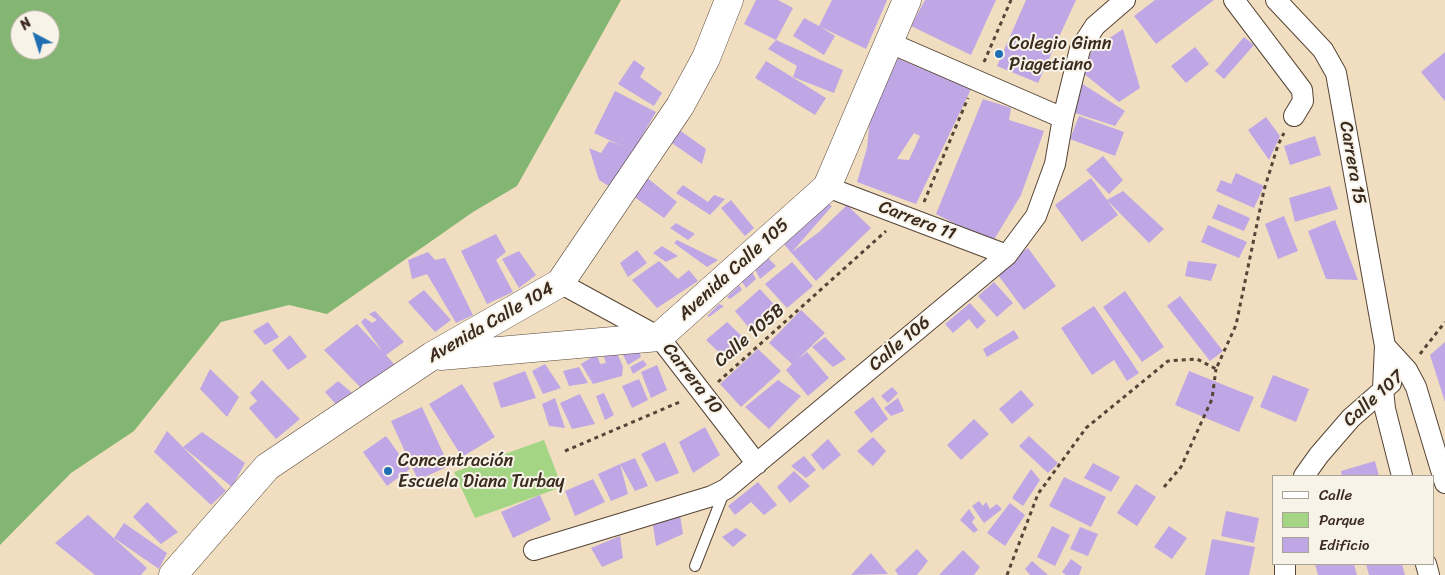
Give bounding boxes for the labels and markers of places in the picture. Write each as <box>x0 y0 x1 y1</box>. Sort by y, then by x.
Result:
place label: Colegio Gimn Piagetiano <box>1009 33 1111 76</box>
marker: Colegio Gimn Piagetiano <box>993 48 1005 60</box>
place label: Concentración Escuela Diana Turbay <box>398 450 564 492</box>
marker: Concentración Escuela Diana Turbay <box>382 465 394 477</box>

